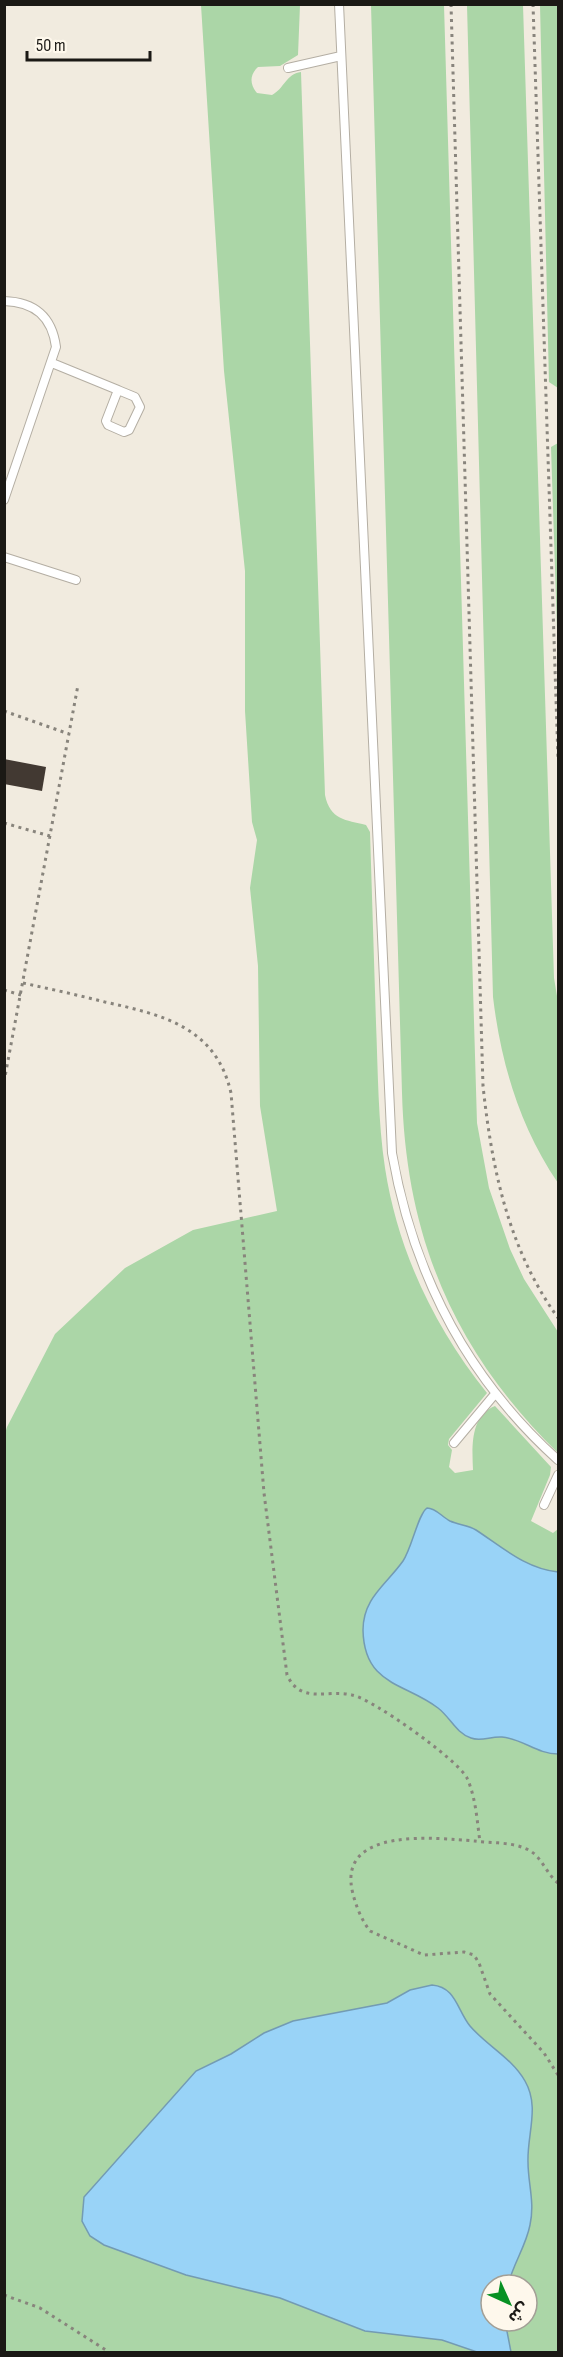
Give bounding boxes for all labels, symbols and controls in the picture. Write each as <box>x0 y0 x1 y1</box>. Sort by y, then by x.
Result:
scale bar <box>27 24 150 62</box>
text: 50 m <box>36 35 66 56</box>
north arrow <box>479 2273 539 2333</box>
text: ش <box>504 2298 533 2327</box>

